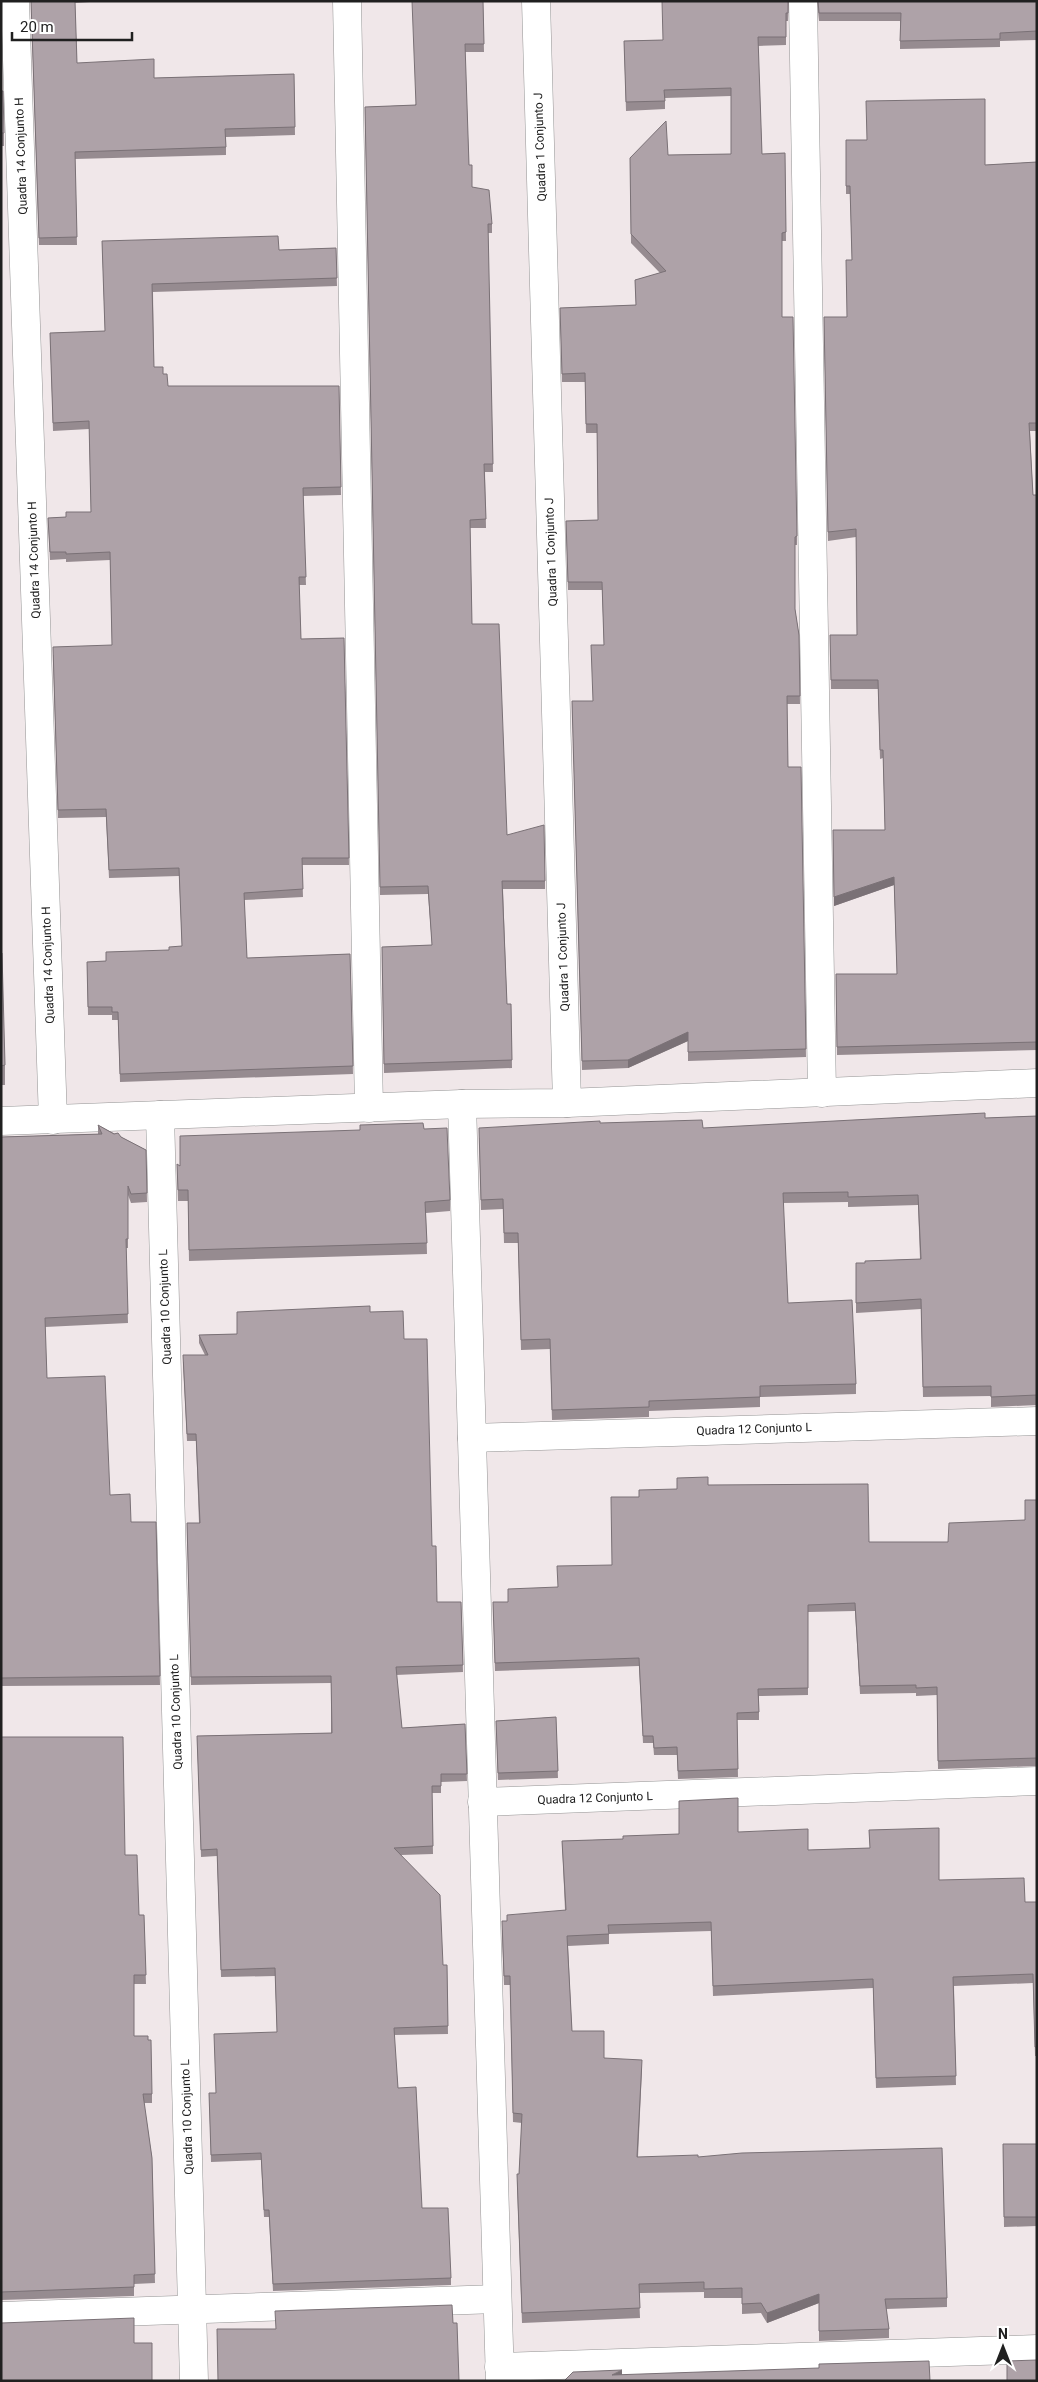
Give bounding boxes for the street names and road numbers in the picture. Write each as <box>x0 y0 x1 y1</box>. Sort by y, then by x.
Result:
street label: Quadra 1 Conjunto J <box>531 92 549 202</box>
street label: Quadra 14 Conjunto H <box>12 97 30 215</box>
street label: Quadra 1 Conjunto J <box>542 497 560 607</box>
street label: Quadra 14 Conjunto H <box>25 501 43 619</box>
street label: Quadra 1 Conjunto J <box>554 902 572 1012</box>
street label: Quadra 14 Conjunto H <box>39 906 57 1024</box>
street label: Quadra 10 Conjunto L <box>156 1249 174 1365</box>
street label: Quadra 12 Conjunto L <box>696 1420 812 1438</box>
street label: Quadra 10 Conjunto L <box>167 1654 185 1770</box>
street label: Quadra 12 Conjunto L <box>537 1789 653 1807</box>
street label: Quadra 10 Conjunto L <box>178 2059 196 2175</box>

